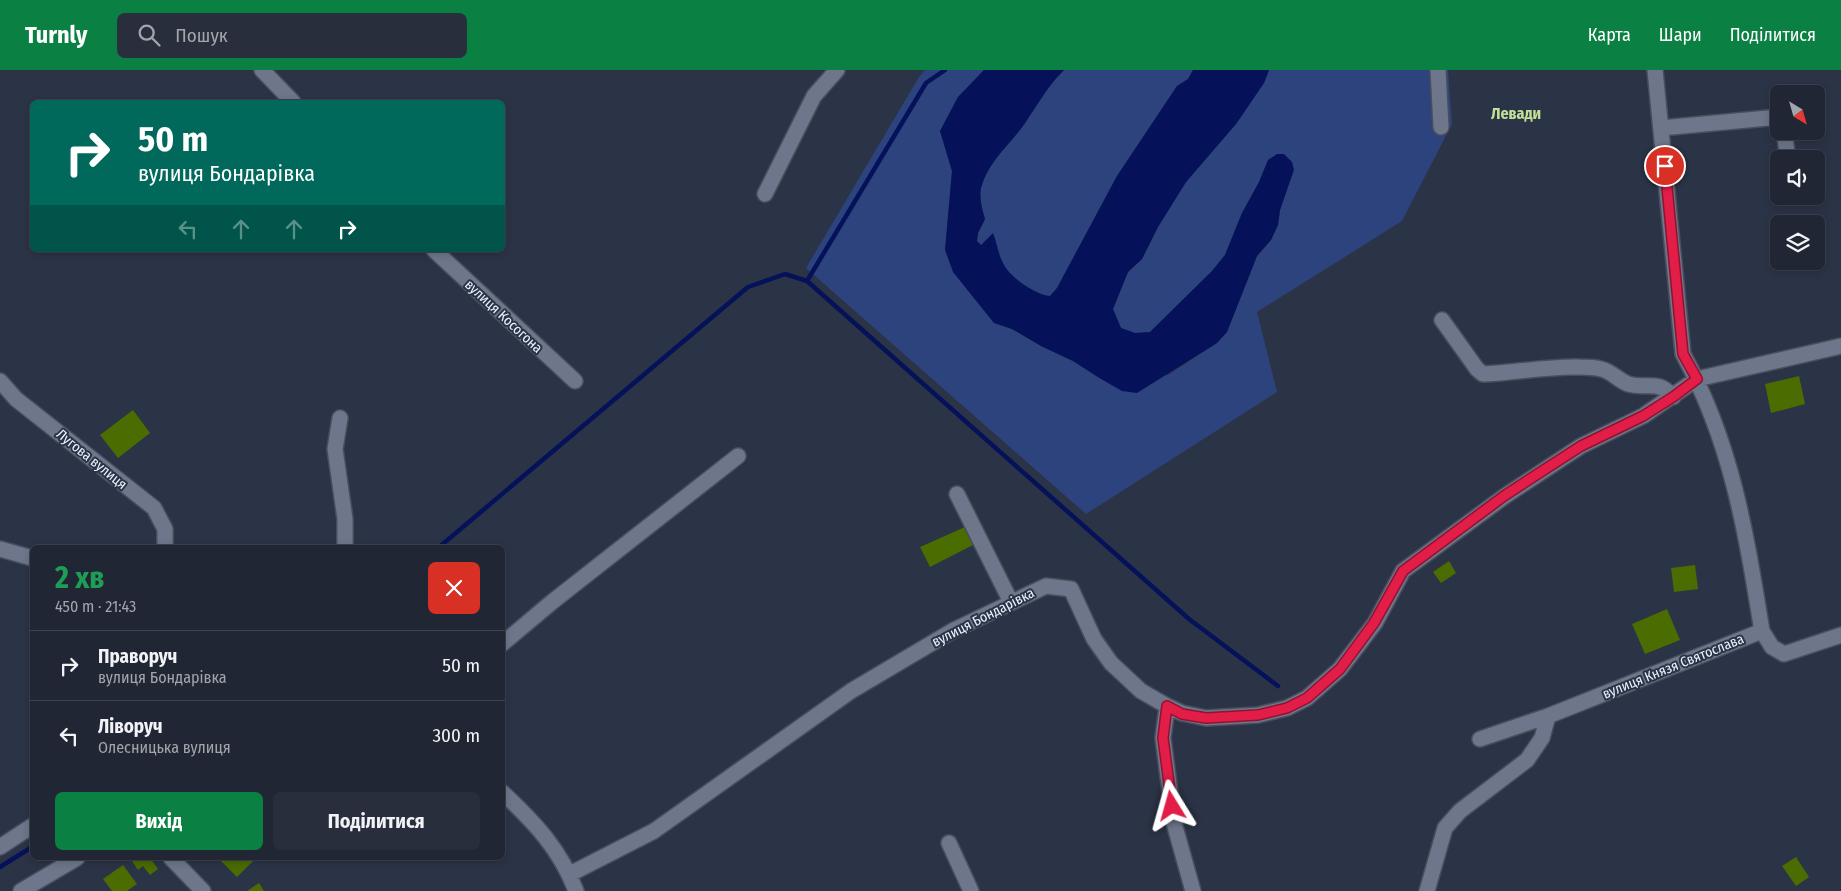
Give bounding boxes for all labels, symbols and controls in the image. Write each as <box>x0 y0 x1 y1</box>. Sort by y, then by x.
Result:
search box <box>117 13 467 58</box>
text: Turnly <box>25 21 87 49</box>
icon: search <box>135 21 163 49</box>
text: Пошук <box>175 24 228 47</box>
text: Карта <box>1588 24 1631 46</box>
text: Шари <box>1659 24 1702 46</box>
text: Поділитися <box>1730 24 1816 46</box>
north arrow <box>1770 85 1825 140</box>
map controls <box>1770 85 1825 270</box>
district label: Левади <box>1491 104 1541 123</box>
text: 50 m <box>138 118 208 160</box>
icon: right <box>55 120 120 185</box>
pin <box>1644 145 1686 187</box>
button: sound <box>1770 150 1825 205</box>
icon: arrive <box>1651 152 1679 180</box>
text: вулиця Бондарівка <box>138 160 315 187</box>
icon: left <box>174 215 202 243</box>
icon: ahead <box>227 215 255 243</box>
icon: ahead <box>280 215 308 243</box>
icon: right <box>333 215 361 243</box>
button: layers <box>1770 215 1825 270</box>
street label: вулиця Косогона <box>461 276 546 357</box>
street label: Лугова вулиця <box>53 426 130 493</box>
text: 2 хв <box>55 560 104 596</box>
button: close <box>428 562 480 614</box>
street label: вулиця Бондарівка <box>929 584 1037 651</box>
text: 450 m · 21:43 <box>55 597 136 616</box>
street label: вулиця Князя Святослава <box>1600 630 1746 703</box>
text: Праворуч <box>98 645 177 668</box>
icon: right <box>55 652 83 680</box>
text: 50 m <box>442 654 480 677</box>
text: вулиця Бондарівка <box>98 668 227 687</box>
text: Ліворуч <box>98 715 163 738</box>
icon: left <box>55 722 83 750</box>
text: 300 m <box>433 724 480 747</box>
text: Олесницька вулиця <box>98 738 231 757</box>
position arrow <box>1145 779 1197 831</box>
button: Вихід <box>55 792 263 850</box>
button: Поділитися <box>273 792 480 850</box>

